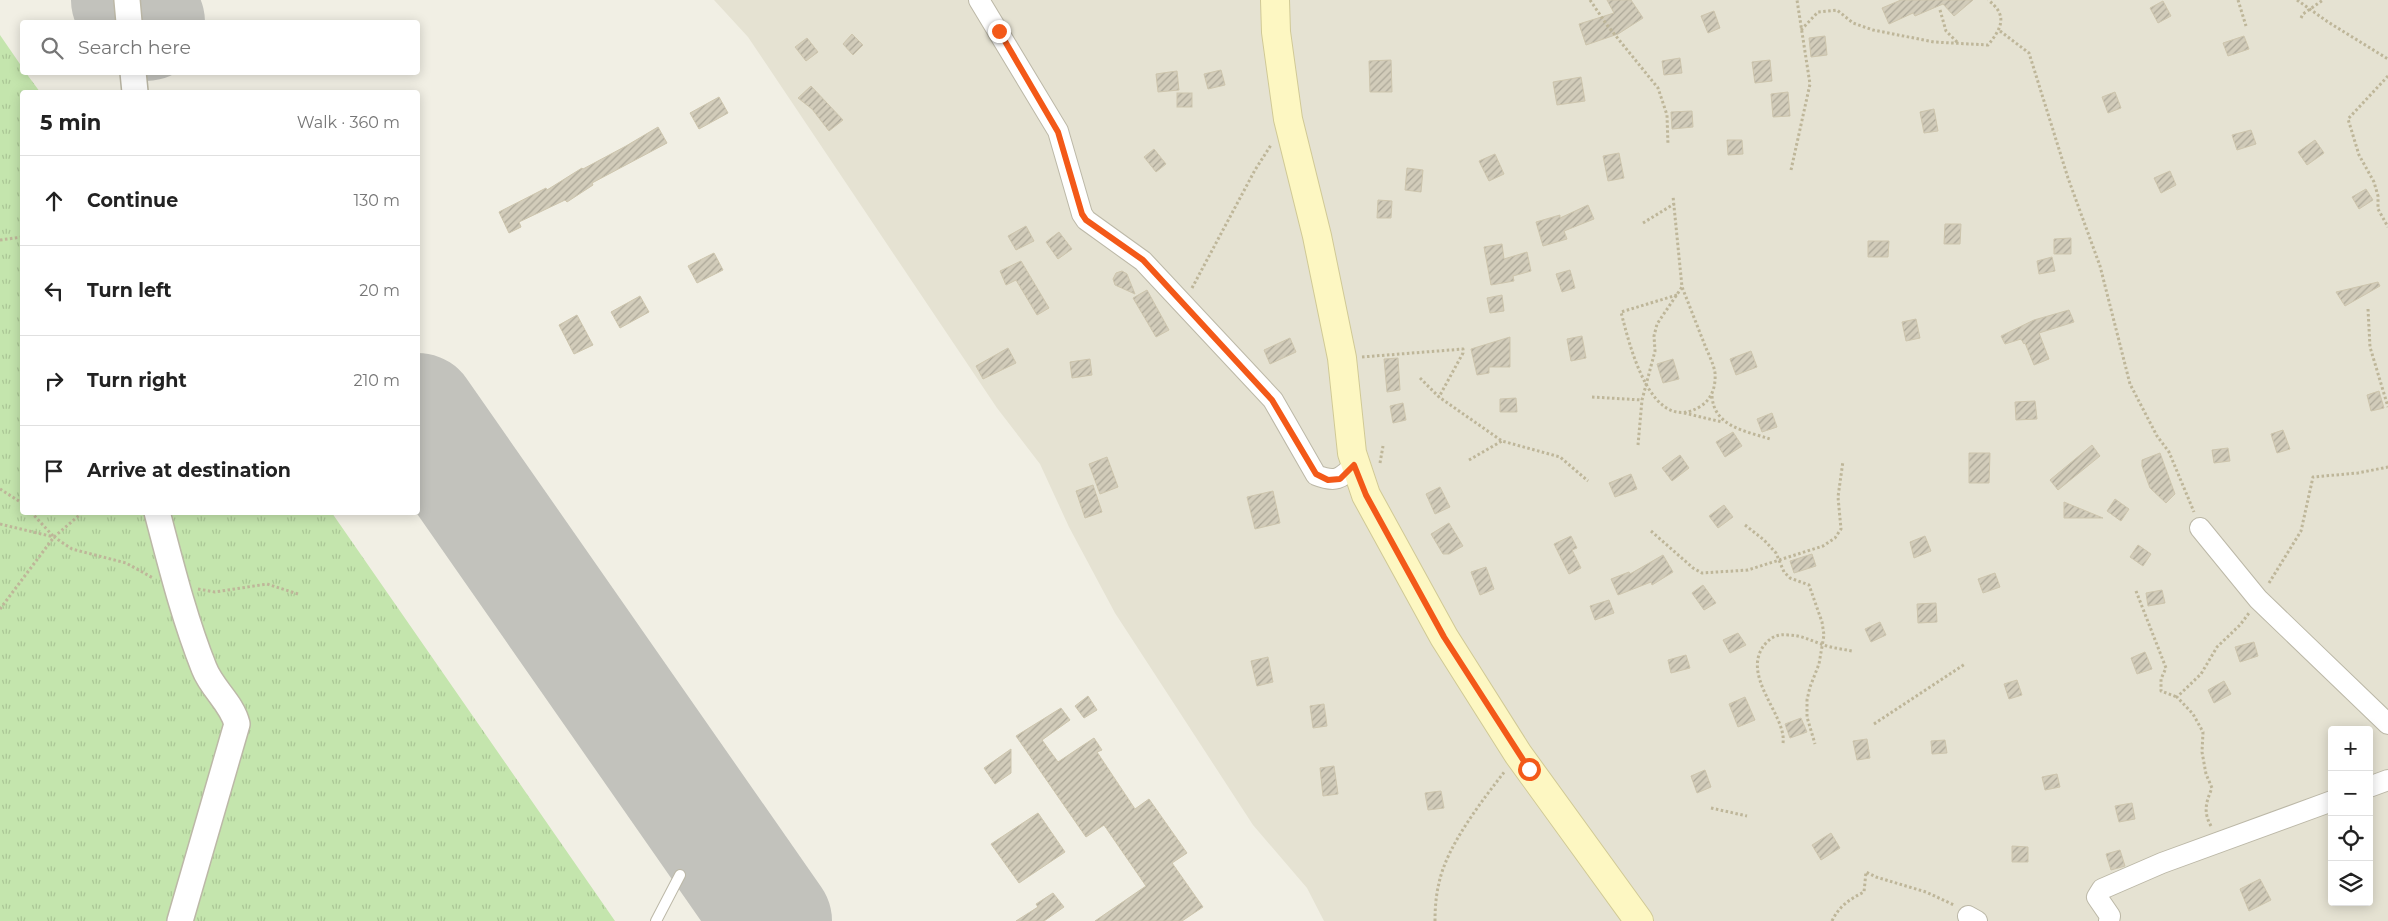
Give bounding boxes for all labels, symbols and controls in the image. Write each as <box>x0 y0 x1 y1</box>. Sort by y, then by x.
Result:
search box <box>20 20 420 75</box>
route end <box>988 20 1011 43</box>
icon: search <box>38 34 66 62</box>
text: Search here <box>78 36 191 59</box>
text: 5 min <box>40 110 101 135</box>
text: Walk · 360 m <box>297 113 400 132</box>
icon: ahead <box>40 187 68 215</box>
text: Continue <box>87 189 178 212</box>
text: 130 m <box>353 191 400 210</box>
icon: left <box>40 277 68 305</box>
text: Turn left <box>87 279 172 302</box>
text: 20 m <box>359 281 400 300</box>
icon: right <box>40 367 68 395</box>
text: Turn right <box>87 369 187 392</box>
text: 210 m <box>353 371 400 390</box>
icon: arrive <box>40 457 68 485</box>
text: Arrive at destination <box>87 459 291 482</box>
map controls <box>2328 726 2373 906</box>
button: + <box>2328 726 2373 771</box>
route start <box>1518 758 1541 781</box>
button: − <box>2328 771 2373 816</box>
button: locate <box>2328 816 2373 861</box>
button: layers <box>2328 861 2373 906</box>

